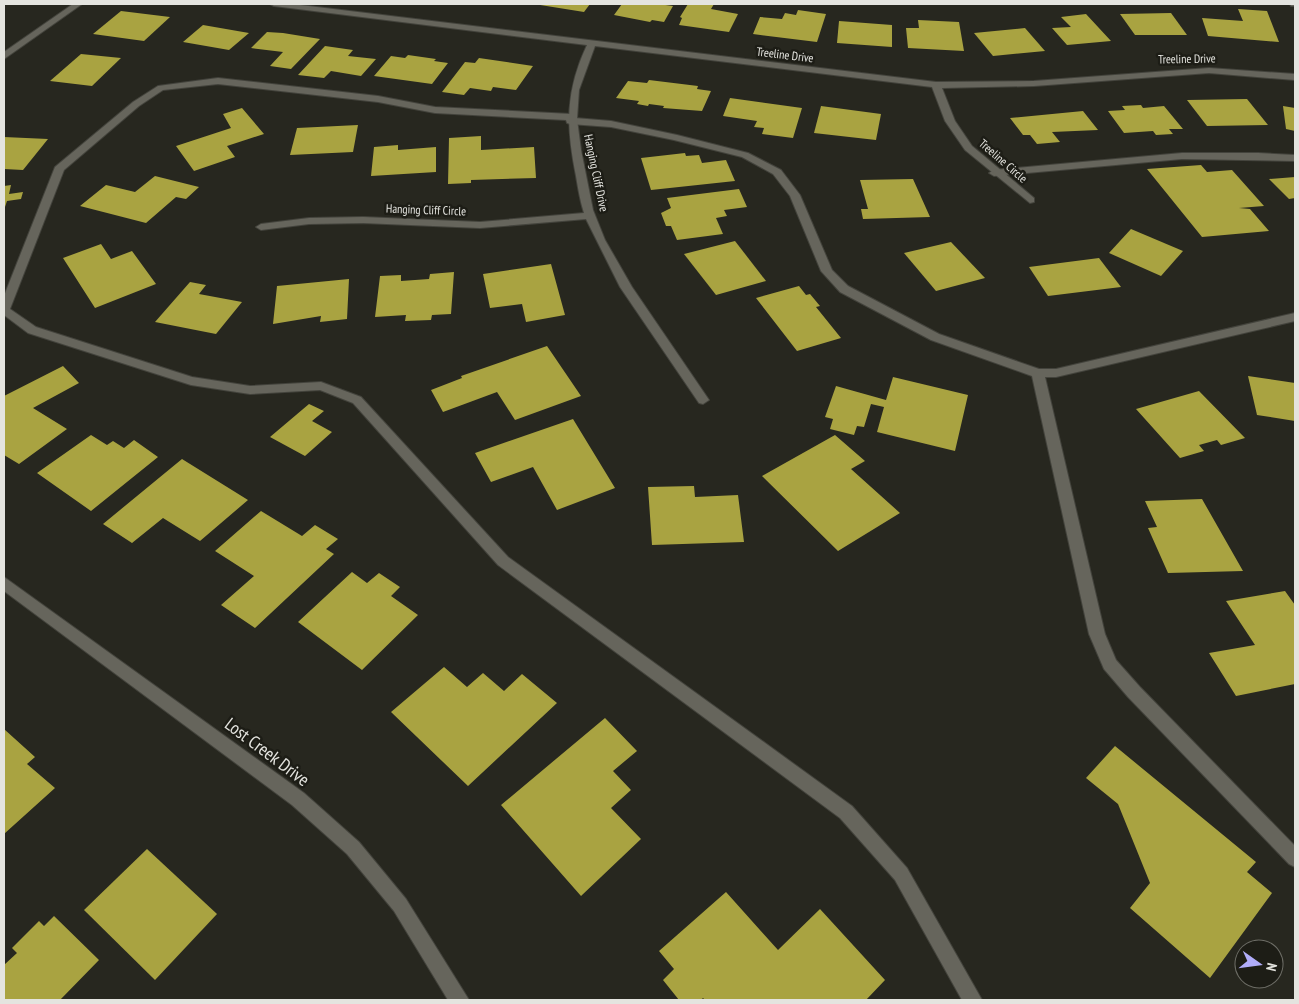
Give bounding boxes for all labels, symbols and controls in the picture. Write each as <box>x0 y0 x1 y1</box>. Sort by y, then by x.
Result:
street label: Treeline Drive <box>756 44 815 65</box>
street label: Treeline Drive <box>1158 50 1216 67</box>
street label: Hanging Cliff Drive <box>581 133 612 213</box>
street label: Treeline Circle <box>976 136 1031 186</box>
street label: Hanging Cliff Circle <box>386 201 466 218</box>
street label: Lost Creek Drive <box>220 712 314 791</box>
north arrow <box>1234 939 1284 989</box>
text: N <box>1262 961 1281 973</box>

